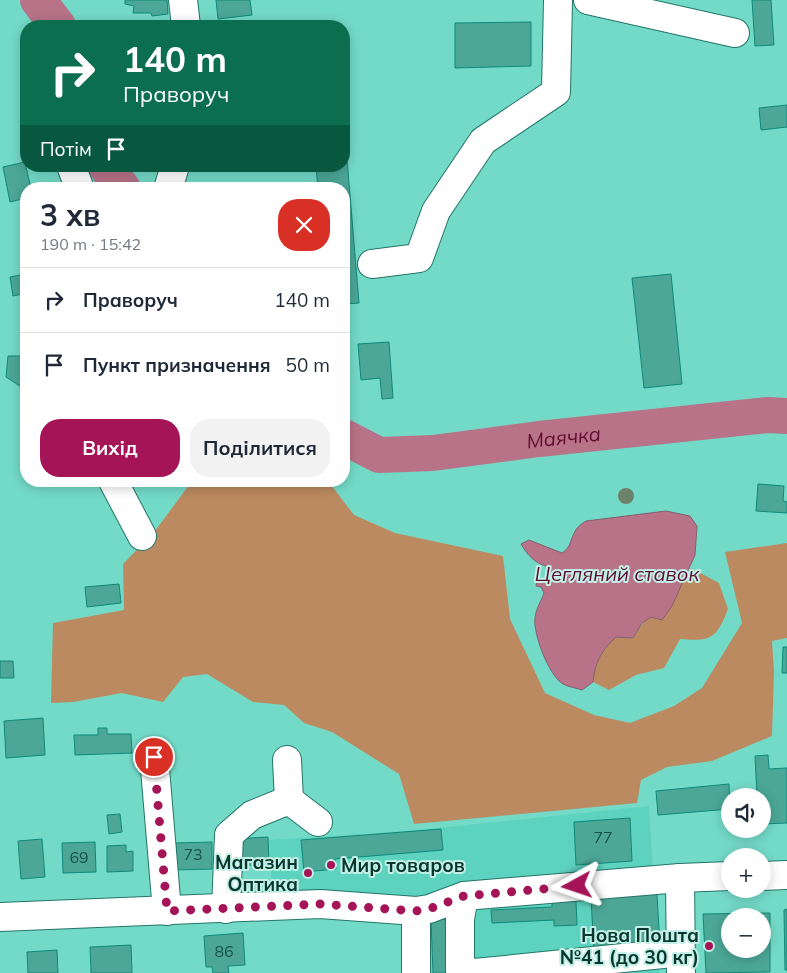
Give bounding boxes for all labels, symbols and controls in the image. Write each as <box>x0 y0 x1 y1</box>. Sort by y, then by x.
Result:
text: 140 m <box>123 37 227 81</box>
icon: right <box>40 40 105 105</box>
text: Праворуч <box>123 80 229 108</box>
icon: arrive <box>102 135 130 163</box>
text: Потім <box>40 137 92 161</box>
text: 3 хв <box>40 196 100 234</box>
button: close <box>278 199 330 251</box>
text: 190 m · 15:42 <box>40 234 141 254</box>
icon: right <box>40 286 68 314</box>
text: Праворуч <box>83 288 178 312</box>
text: 140 m <box>274 288 330 312</box>
icon: arrive <box>40 351 68 379</box>
text: Пункт призначення <box>83 353 271 377</box>
text: 50 m <box>286 353 330 377</box>
button: Вихід <box>40 419 180 477</box>
button: Поділитися <box>190 419 330 477</box>
water label: Маячка <box>525 420 602 453</box>
water label: Цегляний ставок <box>535 561 700 586</box>
pin <box>133 736 175 778</box>
icon: arrive <box>140 743 168 771</box>
map controls <box>721 788 771 958</box>
button: sound <box>721 788 771 838</box>
house number: 77 <box>593 827 613 847</box>
house number: 73 <box>183 844 203 864</box>
house number: 69 <box>69 847 89 867</box>
button: + <box>721 848 771 898</box>
place label: Магазин Оптика <box>215 850 298 896</box>
place label: Мир товаров <box>341 853 465 877</box>
marker: Мир товаров <box>325 859 337 871</box>
position arrow <box>550 859 602 911</box>
marker: Магазин Оптика <box>302 867 314 879</box>
button: − <box>721 908 771 958</box>
place label: Нова Пошта №41 (до 30 кг) <box>560 923 699 969</box>
marker: Нова Пошта №41 (до 30 кг) <box>703 940 715 952</box>
house number: 86 <box>214 941 234 961</box>

